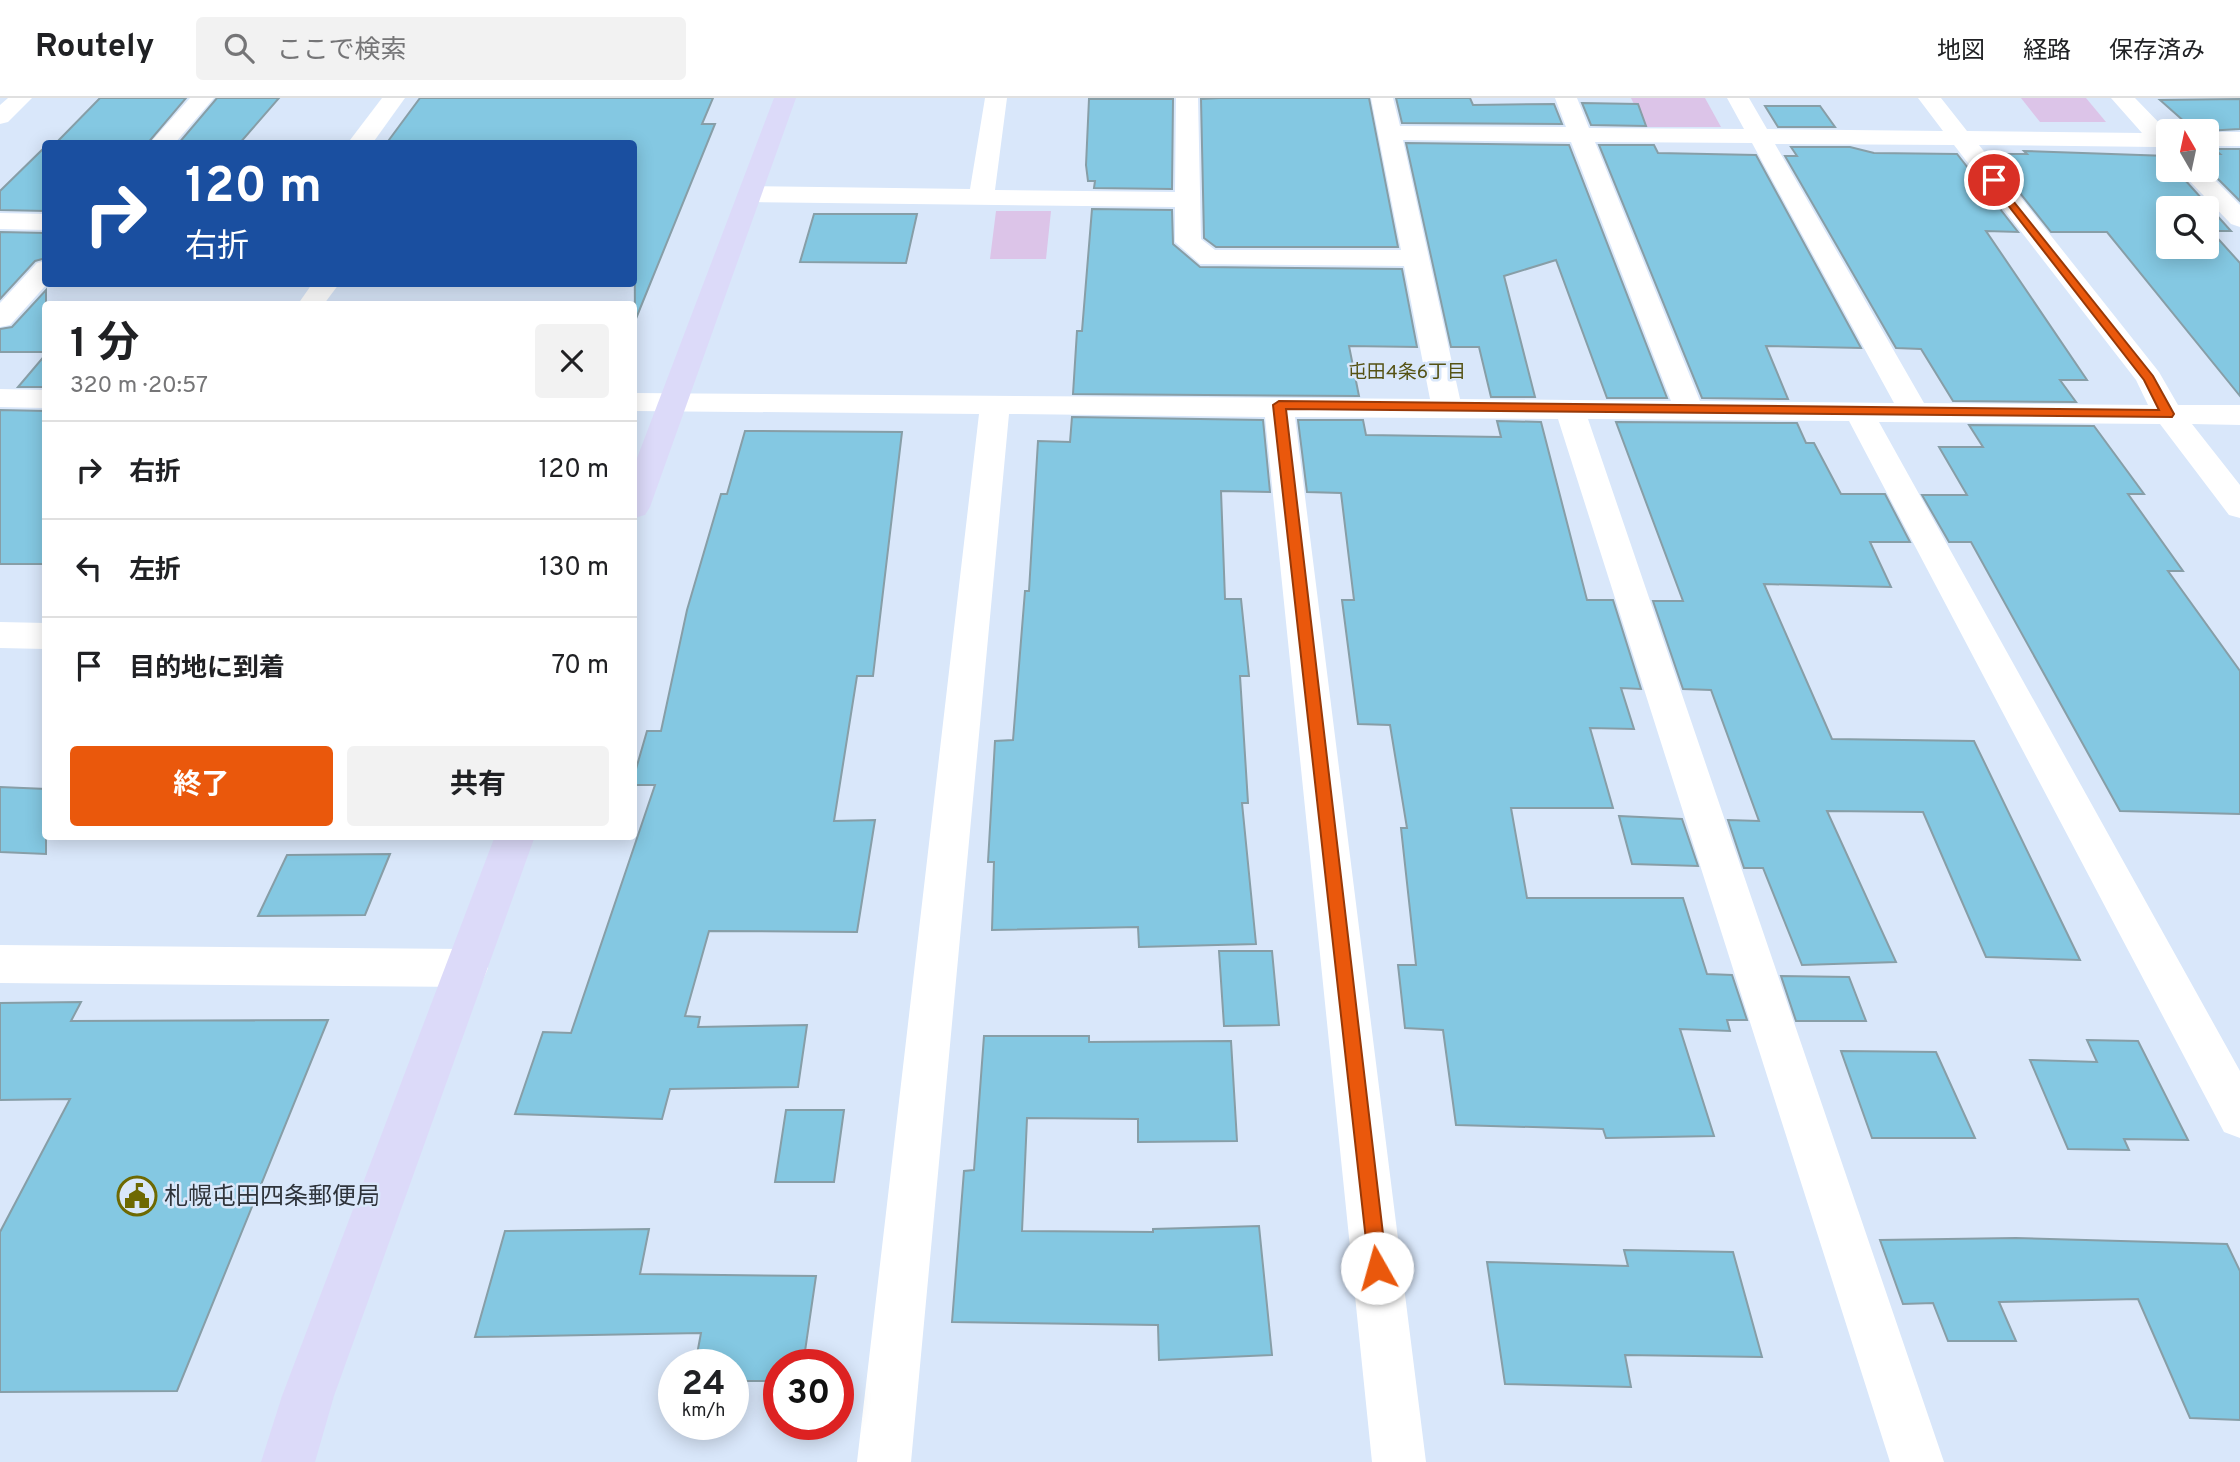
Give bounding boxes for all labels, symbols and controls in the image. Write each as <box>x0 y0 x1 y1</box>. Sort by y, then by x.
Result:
search box <box>196 17 686 80</box>
text: Routely <box>35 27 154 69</box>
icon: search <box>220 29 258 67</box>
text: ここで検索 <box>276 35 407 68</box>
text: 地図 <box>1937 37 1985 67</box>
text: 経路 <box>2023 37 2071 67</box>
text: 保存済み <box>2109 37 2205 67</box>
north arrow <box>2156 119 2219 182</box>
map controls <box>2156 119 2219 259</box>
pin <box>1964 150 2024 210</box>
text: 120 m <box>185 158 322 220</box>
icon: arrive <box>1975 161 2013 199</box>
icon: right <box>70 168 161 259</box>
button: search <box>2156 196 2219 259</box>
text: 右折 <box>185 228 249 268</box>
text: 1 分 <box>70 319 139 372</box>
button: close <box>535 324 609 398</box>
district label: 屯田4条6丁目 <box>1348 361 1466 385</box>
text: 320 m · 20:57 <box>70 372 208 401</box>
icon: right <box>70 451 108 489</box>
text: 120 m <box>539 454 609 487</box>
text: 右折 <box>129 457 181 490</box>
icon: left <box>70 549 108 587</box>
text: 130 m <box>539 552 609 585</box>
text: 左折 <box>129 555 181 588</box>
icon: arrive <box>70 647 108 685</box>
text: 70 m <box>551 650 609 683</box>
text: 目的地に到着 <box>129 653 285 686</box>
button: 終了 <box>70 746 333 826</box>
button: 共有 <box>347 746 609 826</box>
public building icon: 札幌屯田四条郵便局 <box>116 1175 158 1217</box>
place label: 札幌屯田四条郵便局 <box>164 1183 380 1213</box>
position arrow <box>1340 1231 1414 1305</box>
speed limit sign: 30 <box>763 1349 854 1440</box>
text: 24 <box>682 1363 725 1407</box>
text: km/h <box>682 1400 725 1423</box>

